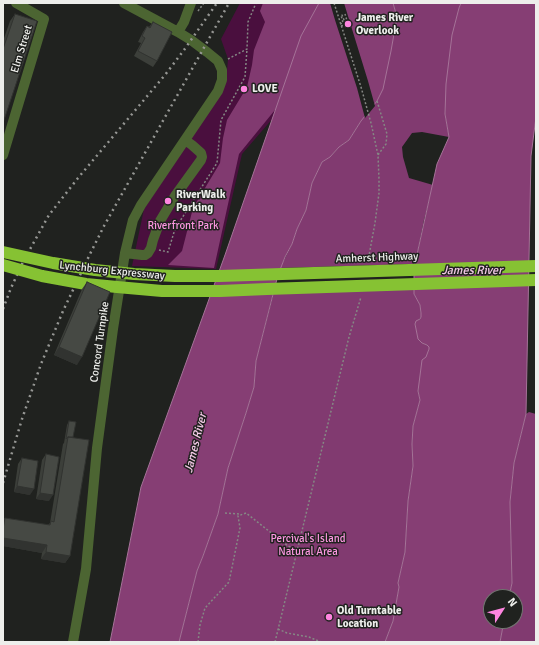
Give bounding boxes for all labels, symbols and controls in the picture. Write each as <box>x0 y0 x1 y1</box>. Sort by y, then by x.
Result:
place label: James River Overlook <box>356 11 413 37</box>
marker: James River Overlook <box>343 19 353 29</box>
street label: Elm Street <box>8 23 36 75</box>
place label: LOVE <box>252 82 278 96</box>
marker: LOVE <box>239 84 249 94</box>
place label: RiverWalk Parking <box>176 188 225 214</box>
marker: RiverWalk Parking <box>163 196 173 206</box>
park label: Riverfront Park <box>147 219 219 233</box>
street label: Amherst Highway <box>336 250 418 266</box>
street label: Lynchburg Expressway <box>59 259 165 283</box>
water label: James River <box>442 264 502 278</box>
street label: Concord Turnpike <box>88 301 112 383</box>
water label: James River <box>182 412 210 474</box>
park label: Percival's Island Natural Area <box>270 532 346 558</box>
north arrow <box>483 589 523 629</box>
text: N <box>505 595 520 609</box>
place label: Old Turntable Location <box>337 604 402 630</box>
marker: Old Turntable Location <box>324 612 334 622</box>

